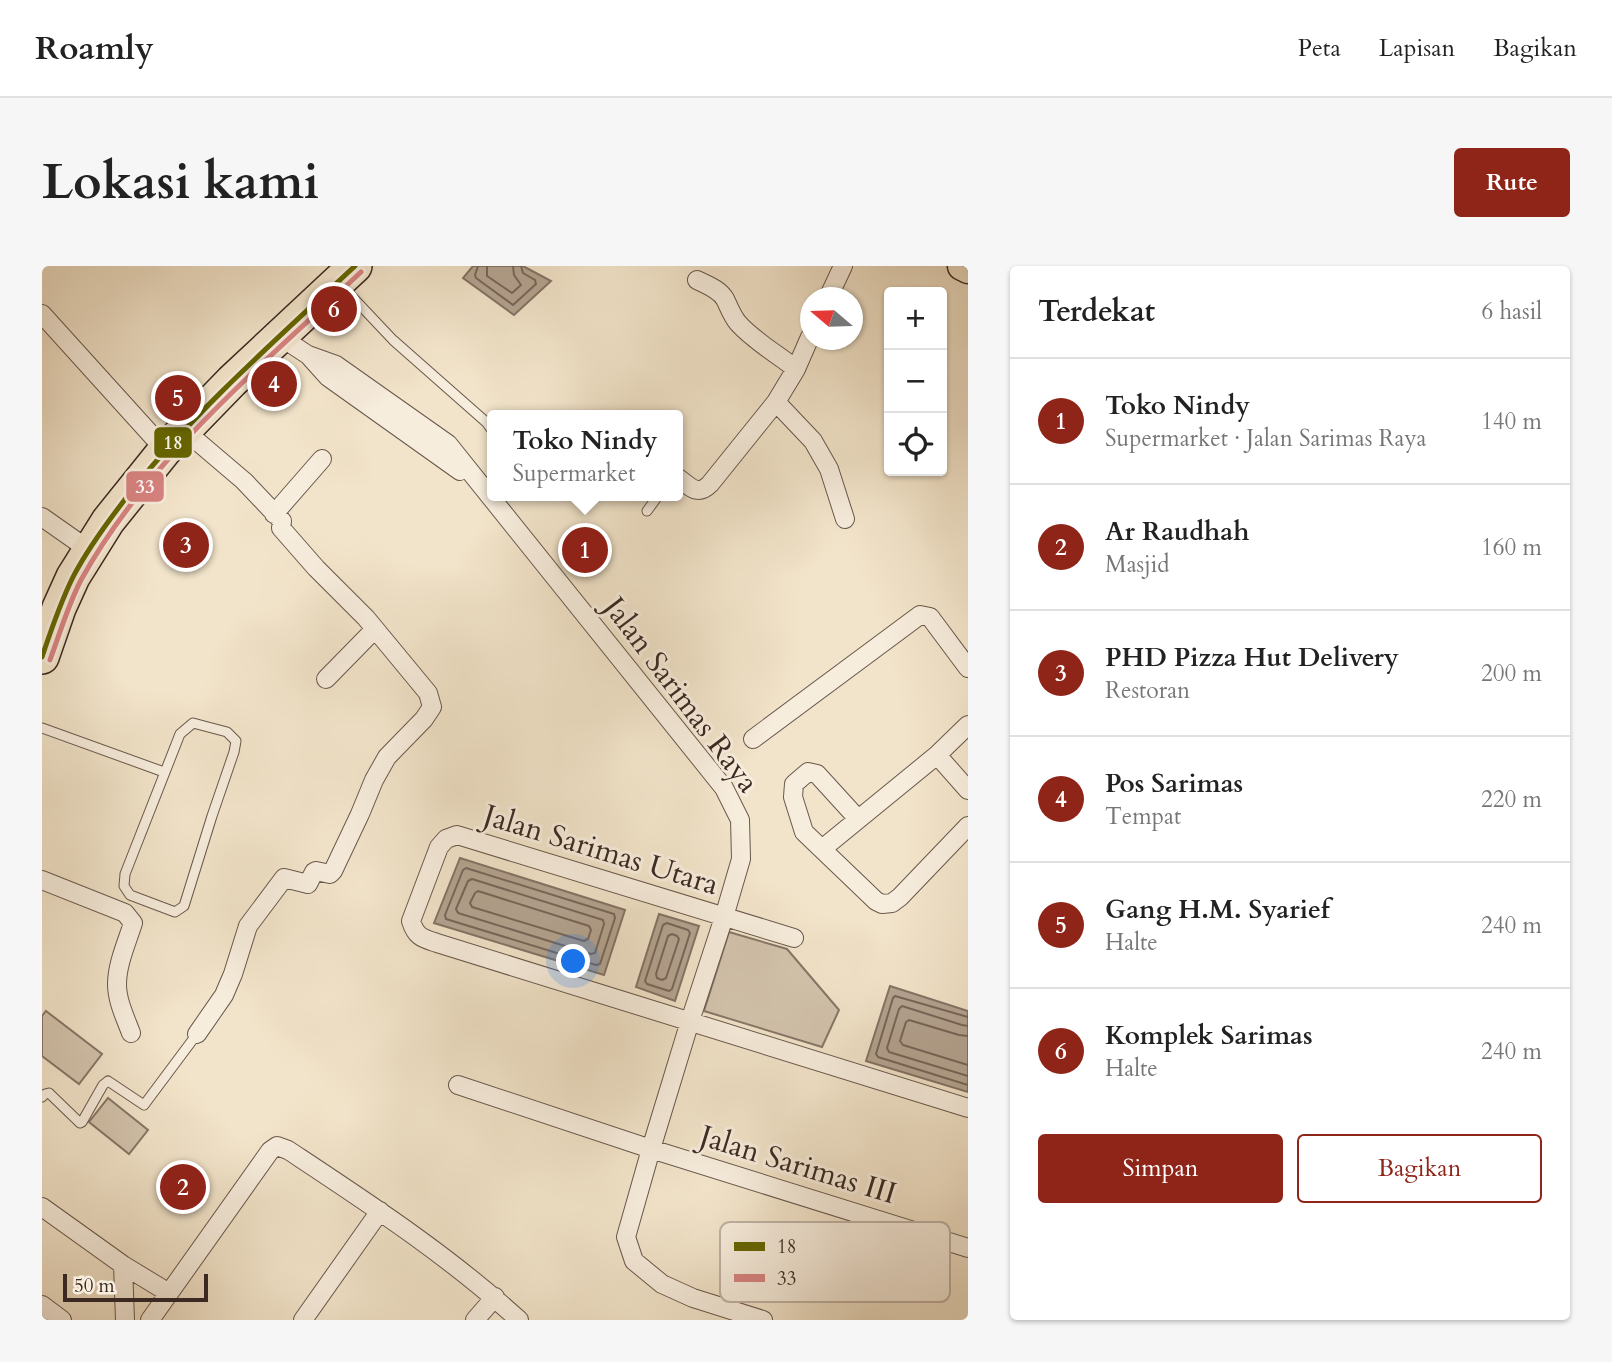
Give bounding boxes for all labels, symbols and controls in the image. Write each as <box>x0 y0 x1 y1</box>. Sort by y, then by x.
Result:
text: Roamly <box>35 26 154 71</box>
text: Peta <box>1298 32 1341 65</box>
text: Lapisan <box>1379 32 1455 65</box>
text: Bagikan <box>1493 32 1577 65</box>
button: Rute <box>1454 148 1570 217</box>
text: Lokasi kami <box>42 149 319 216</box>
pin: 6 <box>311 283 357 335</box>
north arrow <box>800 287 863 350</box>
map controls <box>884 287 947 476</box>
button: + <box>884 287 947 350</box>
text: Terdekat <box>1038 291 1155 332</box>
text: 6 hasil <box>1481 296 1542 327</box>
button: − <box>884 350 947 413</box>
pin: 4 <box>251 358 297 410</box>
pin: 5 <box>155 372 201 424</box>
text: Toko Nindy <box>1105 388 1250 423</box>
text: 1 <box>1055 406 1067 437</box>
text: 140 m <box>1481 406 1542 437</box>
popup <box>487 410 683 501</box>
button: locate <box>884 413 947 476</box>
text: Toko Nindy <box>512 423 658 458</box>
text: Supermarket · Jalan Sarimas Raya <box>1105 423 1427 454</box>
line badge: 18 <box>153 426 193 459</box>
text: 18 <box>163 430 183 456</box>
text: Supermarket <box>512 458 636 489</box>
line badge: 33 <box>125 470 165 503</box>
text: 33 <box>135 474 155 500</box>
text: Ar Raudhah <box>1105 514 1249 549</box>
pin: 3 <box>163 519 209 571</box>
pin: 1 <box>562 524 608 576</box>
text: 2 <box>1055 532 1067 563</box>
text: 160 m <box>1481 532 1542 563</box>
text: Masjid <box>1105 549 1170 580</box>
street label: Jalan Sarimas Raya <box>591 586 768 801</box>
text: PHD Pizza Hut Delivery <box>1105 640 1399 675</box>
text: 3 <box>1055 658 1067 689</box>
text: 200 m <box>1481 658 1542 689</box>
text: Restoran <box>1105 675 1190 706</box>
text: Pos Sarimas <box>1105 766 1243 801</box>
text: 4 <box>1055 784 1067 815</box>
text: 220 m <box>1481 784 1542 815</box>
street label: Jalan Sarimas Utara <box>475 794 723 905</box>
text: Tempat <box>1105 801 1181 832</box>
text: Gang H.M. Syarief <box>1105 892 1330 927</box>
text: 5 <box>1055 910 1067 941</box>
text: 240 m <box>1481 910 1542 941</box>
text: Halte <box>1105 927 1158 958</box>
your location <box>556 944 590 978</box>
text: Komplek Sarimas <box>1105 1018 1313 1053</box>
text: 6 <box>1055 1036 1067 1067</box>
text: 240 m <box>1481 1036 1542 1067</box>
text: Halte <box>1105 1053 1158 1084</box>
street label: Jalan Sarimas III <box>691 1115 901 1214</box>
button: Simpan <box>1038 1134 1283 1203</box>
button: Bagikan <box>1297 1134 1542 1203</box>
pin: 2 <box>160 1161 206 1213</box>
legend <box>720 1222 950 1302</box>
text: 18 <box>777 1234 796 1260</box>
text: 33 <box>777 1266 796 1292</box>
scale bar <box>63 1271 208 1303</box>
text: 50 m <box>74 1273 115 1299</box>

